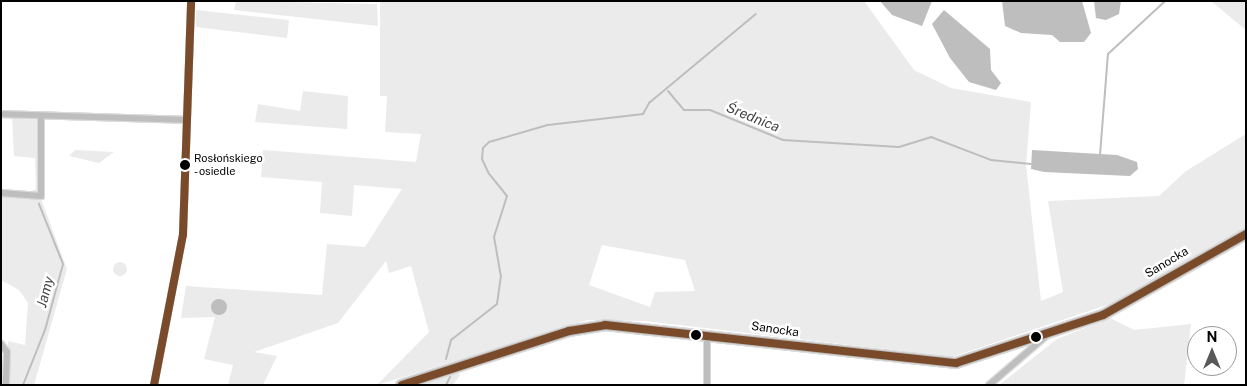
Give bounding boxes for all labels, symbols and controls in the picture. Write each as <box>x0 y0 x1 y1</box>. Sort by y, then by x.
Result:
water label: Średnica <box>724 99 782 135</box>
place label: Rosłońskiego - osiedle <box>194 152 263 178</box>
marker: Rosłońskiego - osiedle <box>180 160 190 170</box>
street label: Sanocka <box>1143 244 1191 282</box>
water label: Jamy <box>33 275 57 309</box>
street label: Sanocka <box>750 320 800 340</box>
north arrow <box>1187 326 1237 376</box>
text: N <box>1207 329 1217 345</box>
unlabelled marker <box>691 330 701 340</box>
unlabelled marker <box>1031 332 1041 342</box>

